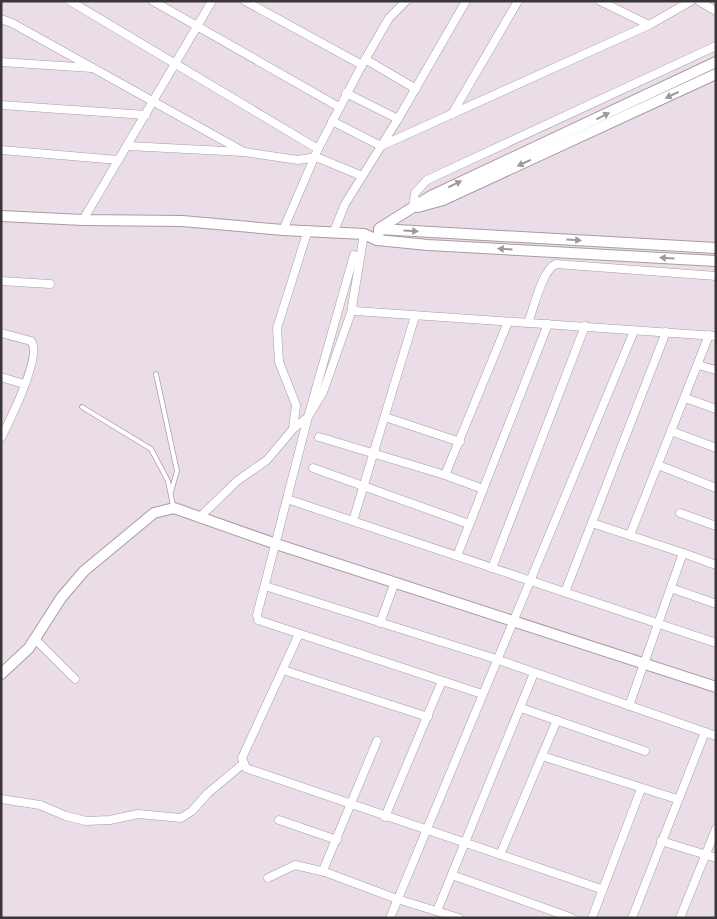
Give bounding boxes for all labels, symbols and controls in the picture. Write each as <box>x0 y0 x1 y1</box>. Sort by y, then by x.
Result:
one-way arrow <box>664 90 679 99</box>
one-way arrow <box>596 112 610 120</box>
one-way arrow <box>517 159 531 167</box>
one-way arrow <box>448 180 462 188</box>
one-way arrow <box>404 227 420 235</box>
one-way arrow <box>566 237 582 245</box>
one-way arrow <box>497 245 513 253</box>
one-way arrow <box>659 254 675 262</box>

